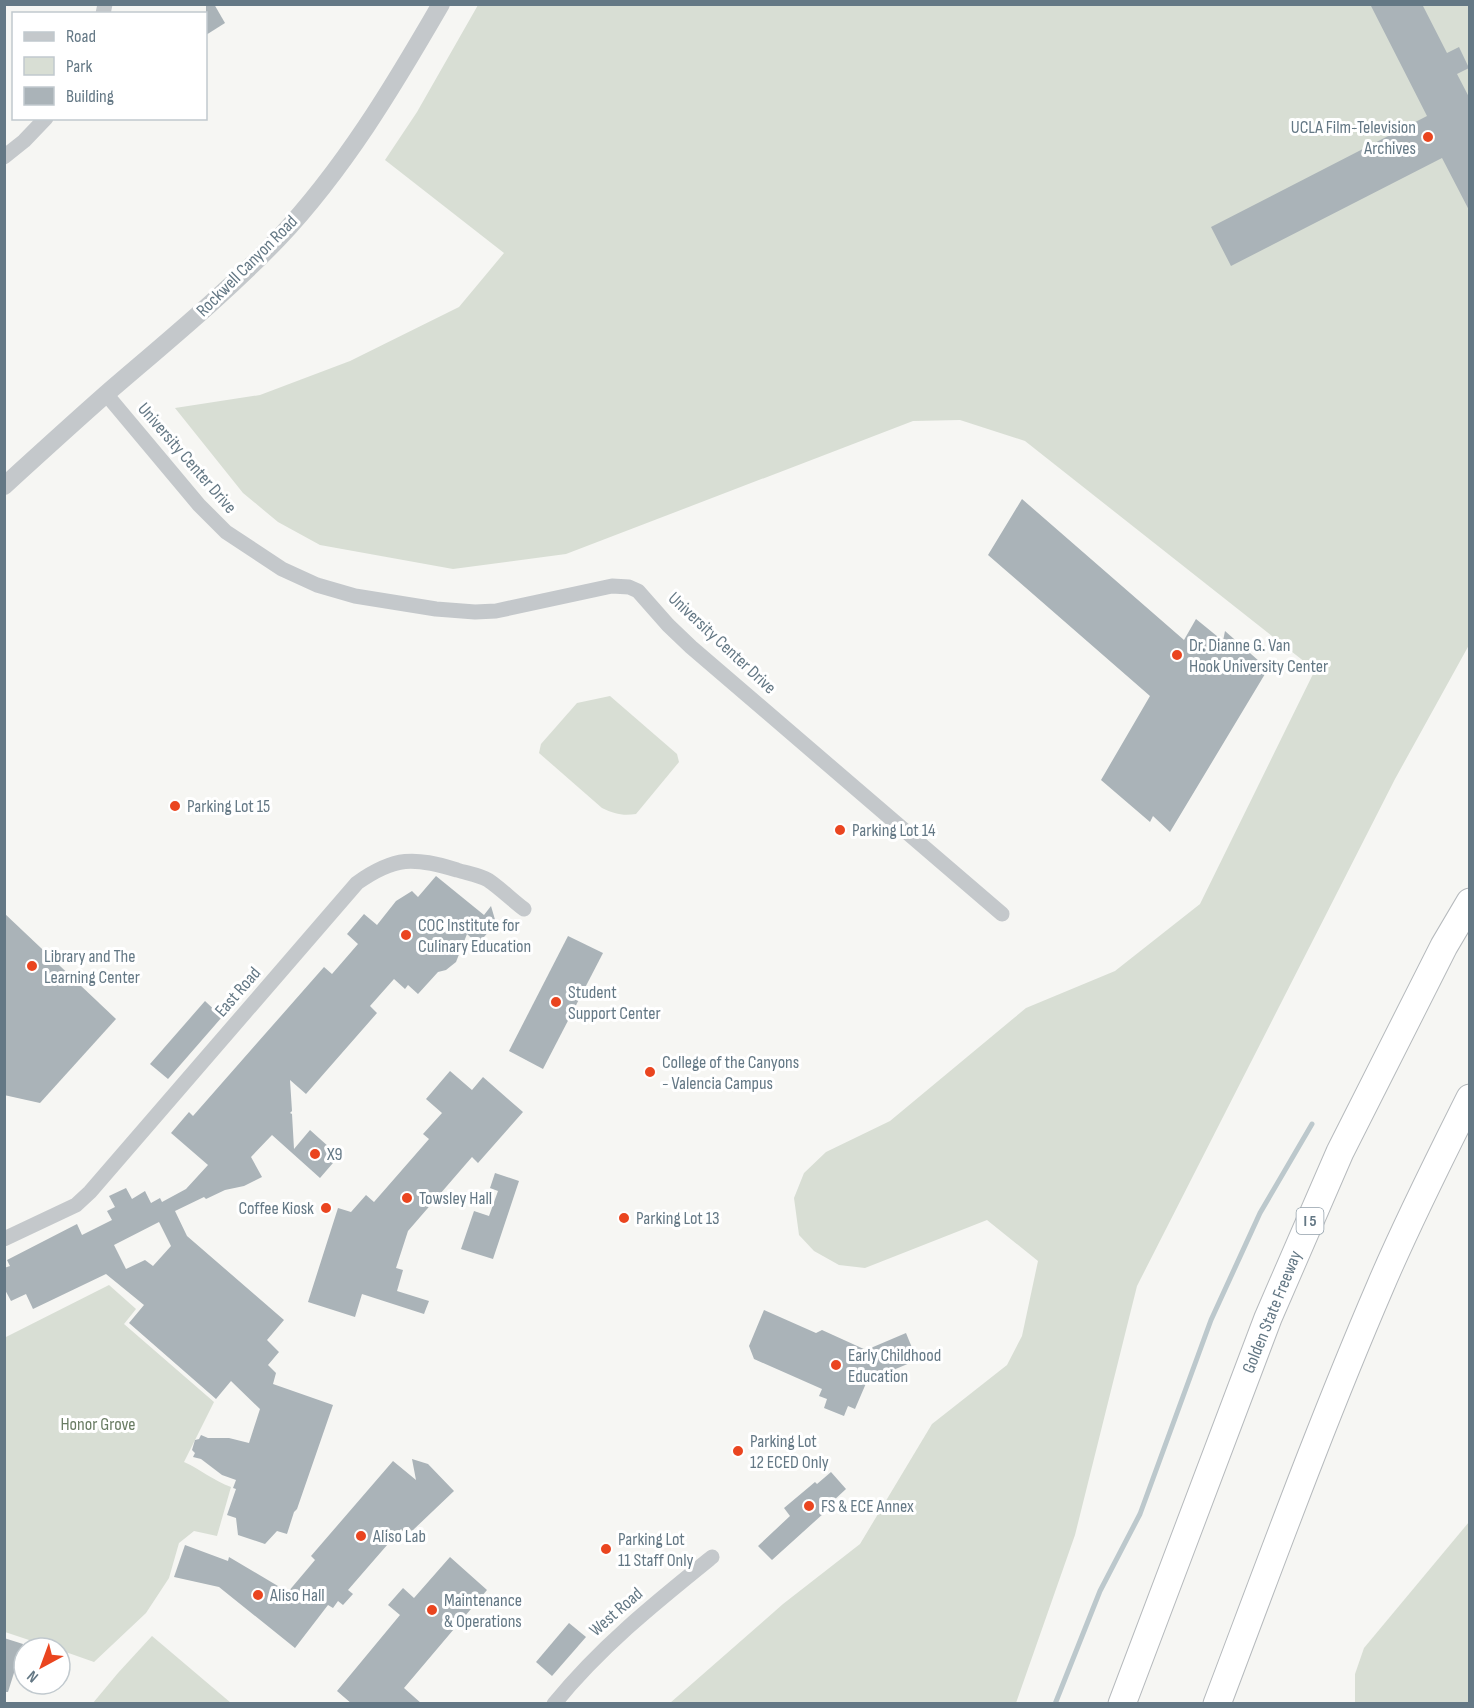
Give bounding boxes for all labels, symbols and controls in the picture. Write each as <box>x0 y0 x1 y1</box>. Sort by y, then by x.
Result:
legend <box>12 12 207 120</box>
text: Road <box>66 26 96 47</box>
text: Park <box>66 56 92 77</box>
text: Building <box>66 86 114 107</box>
place label: UCLA Film-Television Archives <box>1291 117 1416 159</box>
marker: UCLA Film-Television Archives <box>1421 130 1435 144</box>
street label: Rockwell Canyon Road <box>192 211 302 321</box>
street label: University Center Drive <box>133 398 241 518</box>
street label: University Center Drive <box>664 588 780 698</box>
place label: Dr. Dianne G. Van Hook University Center <box>1189 635 1328 677</box>
marker: Dr. Dianne G. Van Hook University Center <box>1170 648 1184 662</box>
place label: Parking Lot 15 <box>187 796 270 817</box>
marker: Parking Lot 15 <box>168 799 182 813</box>
place label: Parking Lot 14 <box>852 820 936 841</box>
marker: Parking Lot 14 <box>833 823 847 837</box>
place label: COC Institute for Culinary Education <box>418 915 531 957</box>
marker: COC Institute for Culinary Education <box>399 928 413 942</box>
place label: Library and The Learning Center <box>44 946 140 988</box>
marker: Library and The Learning Center <box>25 959 39 973</box>
street label: East Road <box>211 963 265 1021</box>
place label: Student Support Center <box>568 982 661 1024</box>
marker: Student Support Center <box>549 995 563 1009</box>
place label: College of the Canyons - Valencia Campus <box>662 1052 799 1094</box>
marker: College of the Canyons - Valencia Campus <box>643 1065 657 1079</box>
place label: X9 <box>326 1144 343 1165</box>
marker: X9 <box>308 1147 322 1161</box>
place label: Towsley Hall <box>419 1188 492 1209</box>
marker: Towsley Hall <box>400 1191 414 1205</box>
place label: Coffee Kiosk <box>238 1198 314 1219</box>
marker: Coffee Kiosk <box>319 1201 333 1215</box>
place label: Parking Lot 13 <box>636 1208 720 1229</box>
road number: I 5 <box>1296 1208 1324 1234</box>
marker: Parking Lot 13 <box>617 1211 631 1225</box>
street label: Golden State Freeway <box>1238 1248 1306 1376</box>
place label: Early Childhood Education <box>848 1345 941 1387</box>
marker: Early Childhood Education <box>829 1358 843 1372</box>
park label: Honor Grove <box>60 1414 136 1435</box>
place label: Parking Lot 12 ECED Only <box>750 1431 829 1473</box>
marker: Parking Lot 12 ECED Only <box>731 1444 745 1458</box>
place label: FS & ECE Annex <box>821 1496 914 1517</box>
marker: FS & ECE Annex <box>802 1499 816 1513</box>
place label: Aliso Lab <box>372 1526 426 1547</box>
marker: Aliso Lab <box>354 1529 368 1543</box>
place label: Parking Lot 11 Staff Only <box>618 1529 694 1571</box>
marker: Parking Lot 11 Staff Only <box>599 1542 613 1556</box>
street label: West Road <box>585 1583 647 1641</box>
place label: Aliso Hall <box>269 1585 325 1606</box>
marker: Aliso Hall <box>251 1588 265 1602</box>
place label: Maintenance & Operations <box>444 1590 522 1632</box>
marker: Maintenance & Operations <box>425 1603 439 1617</box>
north arrow <box>12 1636 72 1696</box>
text: N <box>24 1666 43 1686</box>

